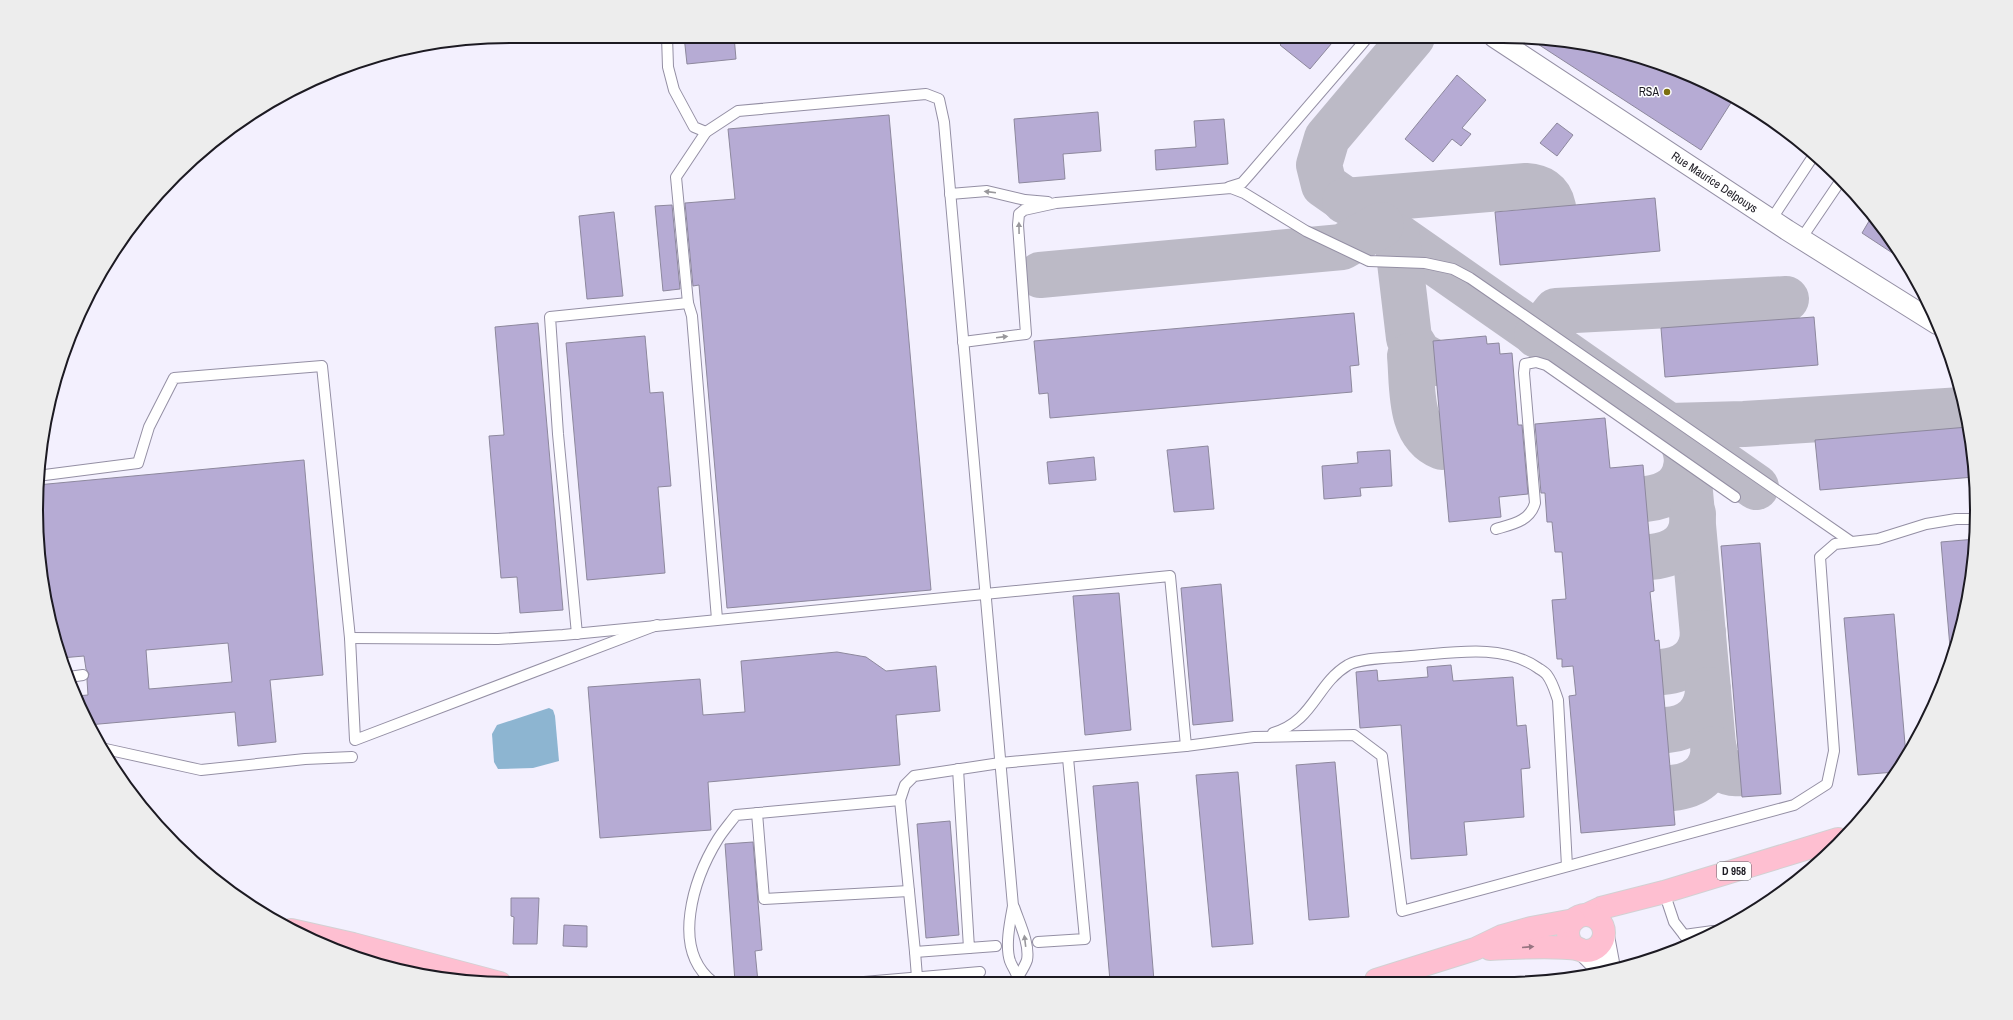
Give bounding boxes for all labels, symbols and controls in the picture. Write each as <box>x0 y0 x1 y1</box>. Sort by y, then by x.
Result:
place label: RSA <box>1639 84 1659 100</box>
marker: RSA <box>1662 87 1672 97</box>
street label: Rue Maurice Delpouys <box>1668 148 1761 217</box>
one-way arrow <box>984 189 996 195</box>
one-way arrow <box>1015 222 1022 234</box>
one-way arrow <box>996 334 1008 340</box>
road number: D 958 <box>1717 862 1751 880</box>
one-way arrow <box>1022 935 1028 947</box>
one-way arrow <box>1522 943 1534 950</box>

